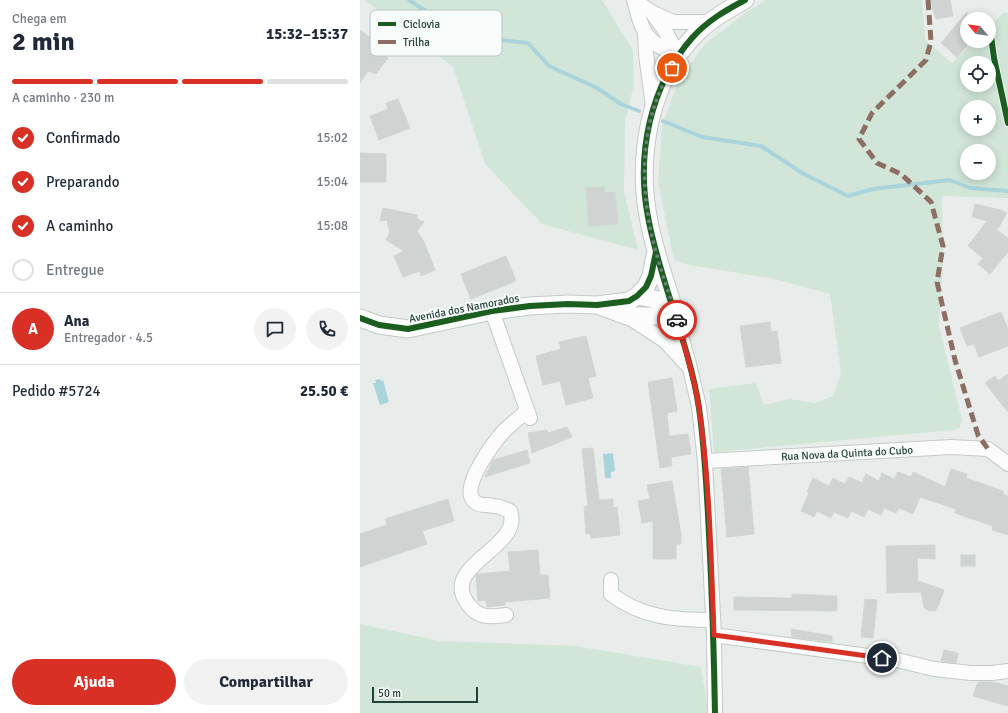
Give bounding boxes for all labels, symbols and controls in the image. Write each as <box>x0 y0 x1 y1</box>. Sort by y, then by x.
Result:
legend <box>370 10 502 56</box>
text: Chega em <box>12 11 67 27</box>
north arrow <box>960 12 996 48</box>
map controls <box>960 12 996 180</box>
text: Ciclovia <box>403 18 440 31</box>
text: 15:32–15:37 <box>266 25 348 43</box>
text: 2 min <box>12 26 75 58</box>
text: Trilha <box>403 36 430 49</box>
pin <box>655 51 689 85</box>
button: locate <box>960 56 996 92</box>
icon: bag <box>661 57 683 79</box>
text: A caminho · 230 m <box>12 90 114 106</box>
button: + <box>960 100 996 136</box>
icon: check <box>12 127 34 149</box>
text: Confirmado <box>46 129 120 147</box>
text: 15:02 <box>316 130 348 146</box>
button: − <box>960 144 996 180</box>
icon: check <box>12 171 34 193</box>
text: Preparando <box>46 173 120 191</box>
text: 15:04 <box>316 174 348 190</box>
icon: check <box>12 215 34 237</box>
text: A caminho <box>46 217 113 235</box>
text: 15:08 <box>316 218 348 234</box>
text: Entregue <box>46 261 104 279</box>
street label: Avenida dos Namorados <box>408 291 520 326</box>
courier <box>657 300 697 340</box>
button: chat <box>254 308 296 350</box>
button: phone <box>306 308 348 350</box>
icon: car <box>666 309 688 331</box>
text: Ana <box>64 312 89 330</box>
text: A <box>28 320 38 338</box>
text: Entregador · 4.5 <box>64 330 153 346</box>
text: Pedido #5724 <box>12 382 101 400</box>
text: 25.50 € <box>300 382 348 400</box>
street label: Rua Nova da Quinta do Cubo <box>781 444 914 463</box>
pin <box>865 641 899 675</box>
icon: home <box>871 647 893 669</box>
button: Ajuda <box>12 659 176 705</box>
button: Compartilhar <box>184 659 348 705</box>
scale bar <box>372 685 478 704</box>
text: 50 m <box>378 687 401 700</box>

